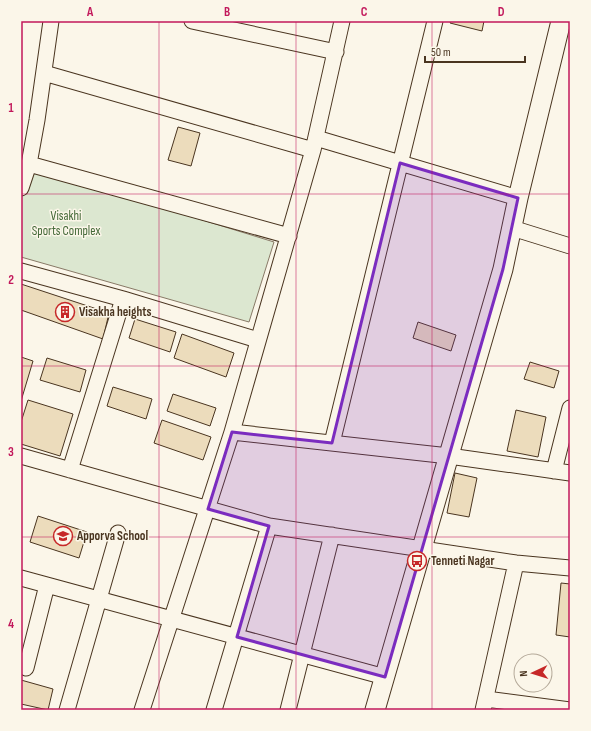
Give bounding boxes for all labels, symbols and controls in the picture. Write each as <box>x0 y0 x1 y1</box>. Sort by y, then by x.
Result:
text: A <box>86 4 94 20</box>
text: B <box>224 4 230 20</box>
text: C <box>361 4 368 20</box>
text: D <box>498 4 505 20</box>
scale bar <box>425 38 525 64</box>
text: 50 m <box>431 45 451 60</box>
text: 1 <box>8 100 14 116</box>
park label: Visakhi Sports Complex <box>32 208 100 239</box>
text: 2 <box>8 272 14 288</box>
building icon: Visakha heights <box>54 301 76 323</box>
place label: Visakha heights <box>79 304 152 320</box>
text: 3 <box>8 444 14 460</box>
school or university icon: Apporva School <box>52 525 74 547</box>
place label: Apporva School <box>76 528 148 544</box>
bus stop icon: Tenneti Nagar <box>406 550 428 572</box>
place label: Tenneti Nagar <box>431 553 494 569</box>
text: 4 <box>8 616 14 632</box>
north arrow <box>513 653 553 693</box>
text: N <box>517 670 530 677</box>

